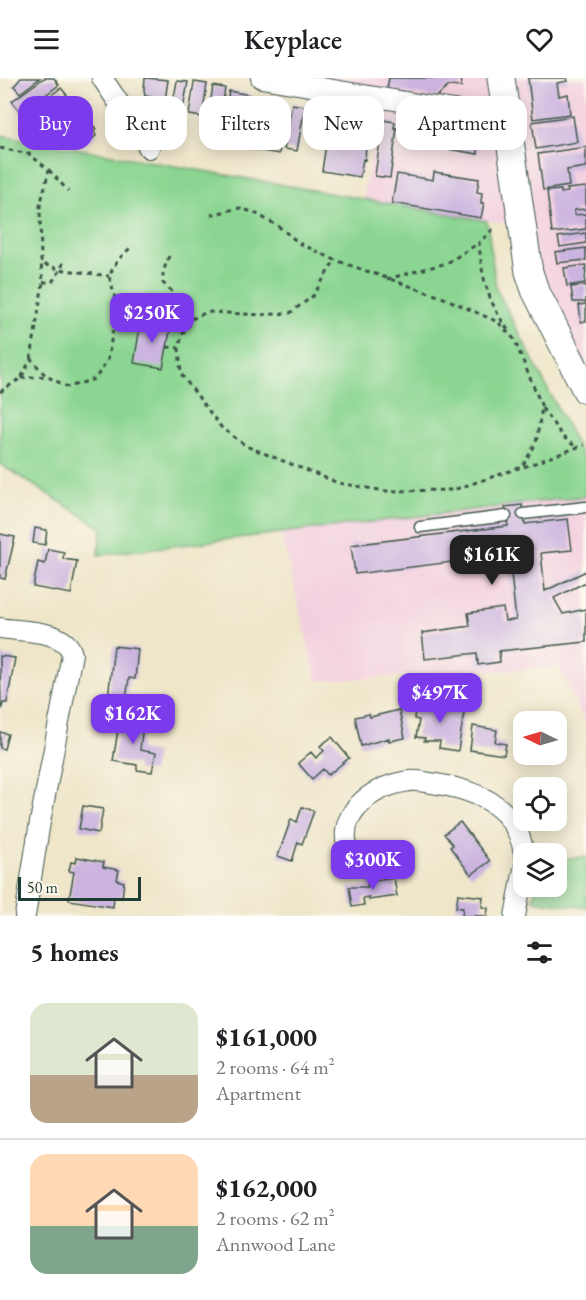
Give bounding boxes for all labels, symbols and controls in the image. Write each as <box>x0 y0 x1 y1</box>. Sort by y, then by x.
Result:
text: Keyplace <box>244 22 342 57</box>
icon: menu <box>30 23 63 56</box>
icon: heart <box>523 23 556 56</box>
chip: Buy <box>18 96 93 150</box>
chip: Rent <box>105 96 187 150</box>
chip: Filters <box>199 96 291 150</box>
chip: New <box>303 96 384 150</box>
chip: Apartment <box>396 96 527 150</box>
pin: $250K <box>110 293 194 344</box>
text: $250K <box>124 299 180 325</box>
pin: $161K <box>450 535 534 586</box>
text: $161K <box>464 541 520 567</box>
pin: $497K <box>398 673 482 724</box>
text: $497K <box>412 679 468 705</box>
pin: $162K <box>91 694 175 745</box>
text: $162K <box>105 700 161 726</box>
north arrow <box>513 711 567 765</box>
map controls <box>513 711 567 897</box>
button: locate <box>513 777 567 831</box>
pin: $300K <box>331 840 415 891</box>
button: layers <box>513 843 567 897</box>
text: $300K <box>345 846 401 872</box>
scale bar <box>18 874 141 902</box>
text: 50 m <box>27 877 58 898</box>
text: 5 homes <box>30 935 119 969</box>
icon: filters <box>523 936 556 969</box>
text: $161,000 <box>216 1020 317 1054</box>
icon: home <box>78 1027 150 1099</box>
text: 2 rooms · 64 m² <box>216 1054 335 1080</box>
text: Apartment <box>216 1080 301 1106</box>
text: $162,000 <box>216 1171 317 1205</box>
icon: home <box>78 1178 150 1250</box>
text: 2 rooms · 62 m² <box>216 1205 335 1231</box>
text: Annwood Lane <box>216 1231 336 1257</box>

